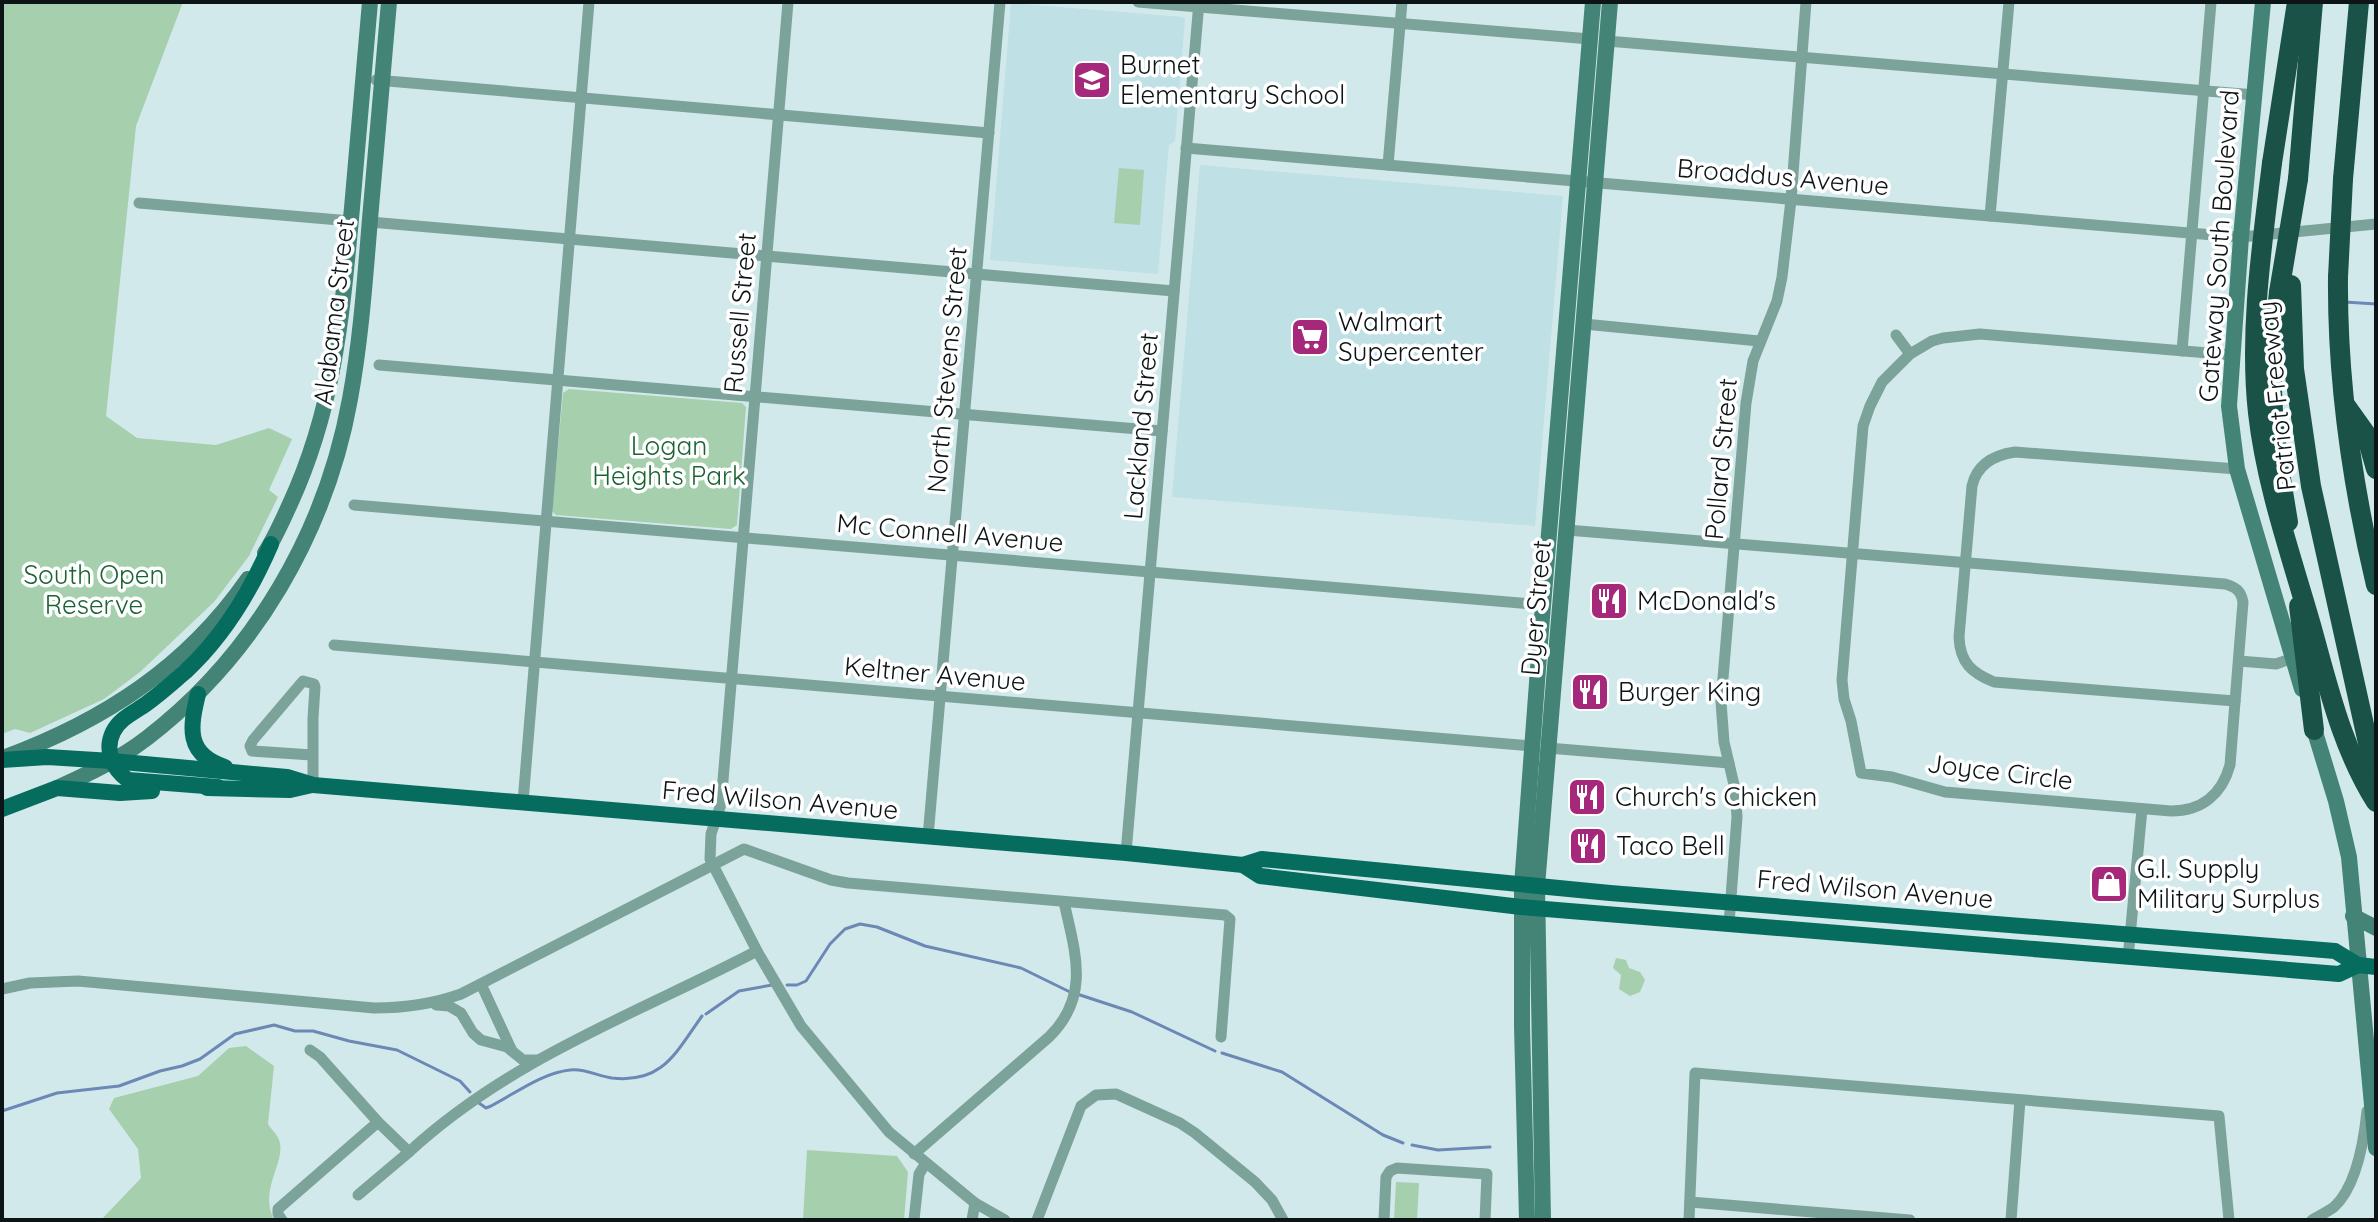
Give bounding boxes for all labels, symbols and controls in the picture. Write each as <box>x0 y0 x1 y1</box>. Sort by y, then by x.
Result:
place label: Burnet Elementary School <box>1120 48 1345 111</box>
school or university icon: Burnet Elementary School <box>1071 59 1113 101</box>
street label: Gateway South Boulevard <box>2191 89 2246 403</box>
street label: Broaddus Avenue <box>1676 151 1890 202</box>
street label: Alabama Street <box>306 217 361 407</box>
street label: Russell Street <box>716 231 763 395</box>
street label: North Stevens Street <box>919 246 974 494</box>
street label: Patriot Freeway <box>2250 300 2303 493</box>
place label: Walmart Supercenter <box>1338 305 1484 368</box>
supermarket icon: Walmart Supercenter <box>1289 316 1331 358</box>
street label: Lackland Street <box>1116 331 1165 521</box>
street label: Pollard Street <box>1697 377 1744 541</box>
park label: Logan Heights Park <box>592 429 746 492</box>
street label: Mc Connell Avenue <box>835 506 1065 559</box>
street label: Dyer Street <box>1513 539 1558 677</box>
park label: South Open Reserve <box>23 558 165 621</box>
restaurant icon: McDonald's <box>1588 580 1630 622</box>
place label: McDonald's <box>1637 584 1776 617</box>
street label: Keltner Avenue <box>843 649 1027 698</box>
restaurant icon: Burger King <box>1569 671 1611 713</box>
place label: Burger King <box>1618 675 1761 708</box>
street label: Joyce Circle <box>1925 746 2075 797</box>
street label: Fred Wilson Avenue <box>661 773 900 826</box>
restaurant icon: Church's Chicken <box>1566 776 1608 818</box>
place label: Church's Chicken <box>1615 780 1817 813</box>
restaurant icon: Taco Bell <box>1567 825 1609 867</box>
place label: Taco Bell <box>1616 829 1725 862</box>
place label: G.I. Supply Military Surplus <box>2137 852 2320 915</box>
street label: Fred Wilson Avenue <box>1756 862 1995 915</box>
shop icon: G.I. Supply Military Surplus <box>2088 863 2130 905</box>

